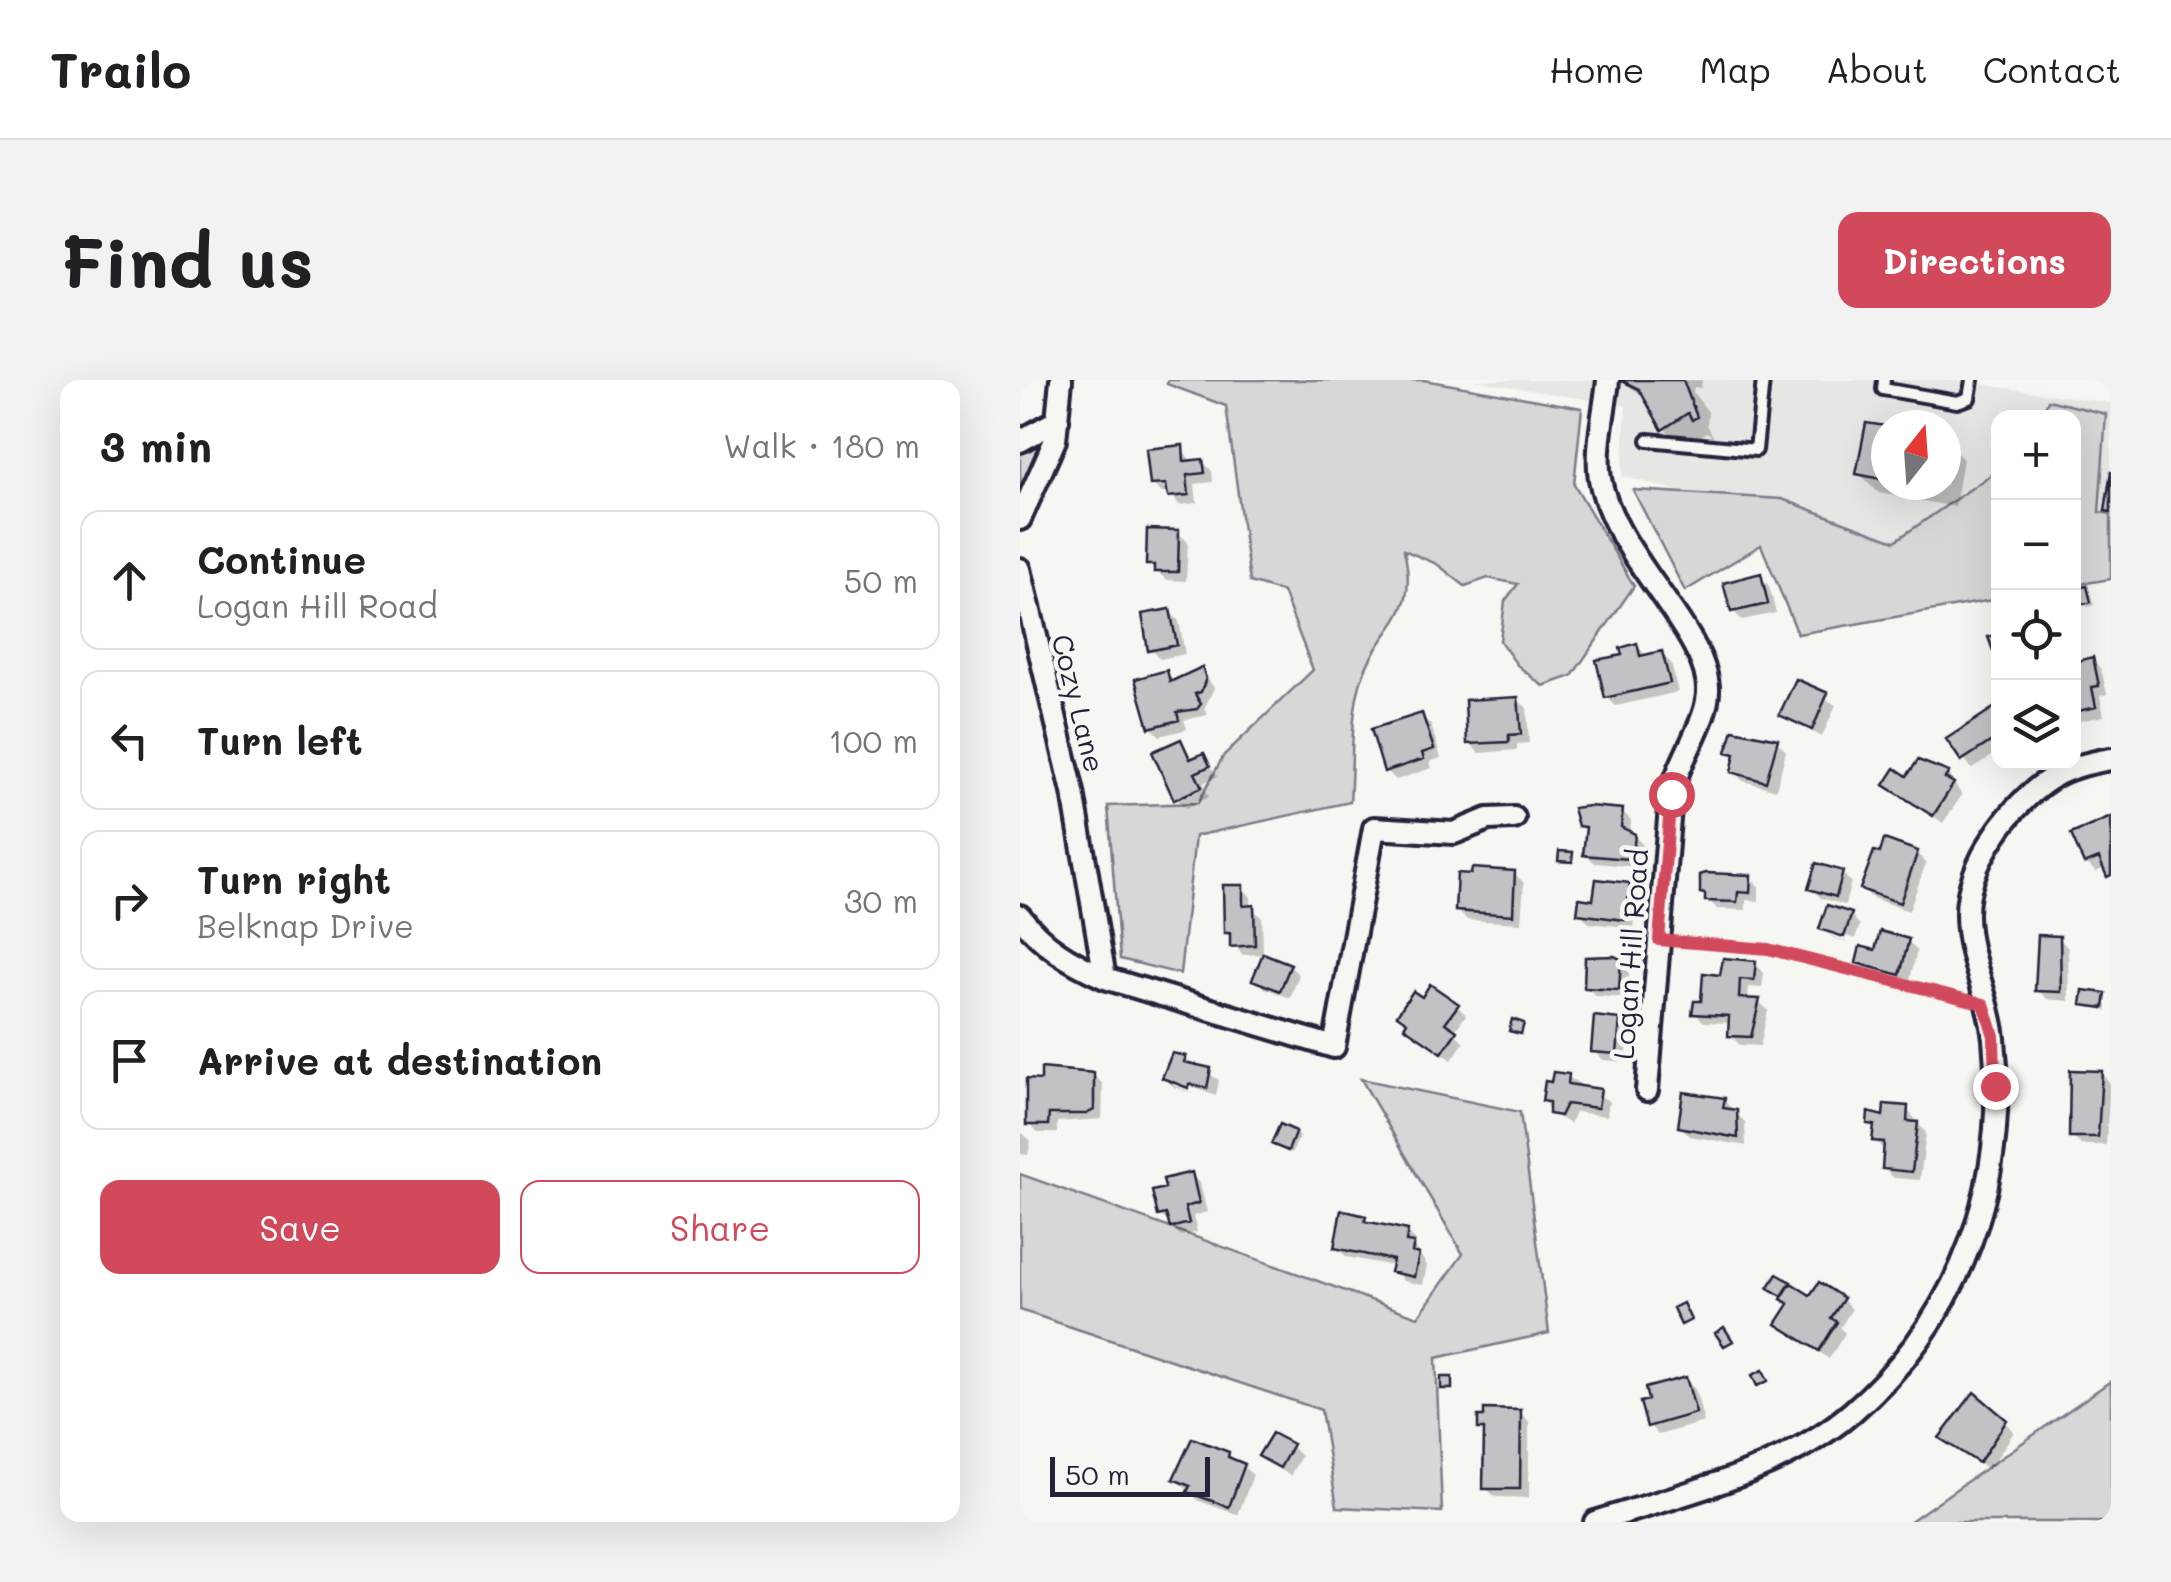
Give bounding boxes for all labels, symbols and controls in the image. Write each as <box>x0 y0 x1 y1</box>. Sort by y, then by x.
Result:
text: Trailo <box>50 38 191 100</box>
text: Home <box>1549 46 1645 92</box>
text: Map <box>1700 46 1771 92</box>
text: About <box>1826 46 1928 92</box>
text: Contact <box>1983 46 2121 92</box>
button: Directions <box>1838 212 2111 308</box>
text: Find us <box>60 214 314 306</box>
north arrow <box>1871 410 1961 500</box>
map controls <box>1991 410 2081 770</box>
button: + <box>1991 410 2081 500</box>
text: 3 min <box>100 418 212 473</box>
text: Walk · 180 m <box>723 424 920 466</box>
button: − <box>1991 500 2081 590</box>
text: Continue <box>197 534 366 584</box>
icon: ahead <box>102 553 157 608</box>
text: 50 m <box>844 559 918 601</box>
text: Logan Hill Road <box>197 584 438 626</box>
button: locate <box>1991 590 2081 680</box>
street label: Cozy Lane <box>1045 630 1113 776</box>
button: layers <box>1991 680 2081 770</box>
icon: left <box>102 713 157 768</box>
text: Turn left <box>197 715 363 765</box>
text: 100 m <box>828 719 918 761</box>
route start <box>1649 772 1695 818</box>
street label: Logan Hill Road <box>1605 848 1655 1060</box>
text: Turn right <box>197 854 391 904</box>
icon: right <box>102 873 157 928</box>
text: 30 m <box>844 879 918 921</box>
text: Belknap Drive <box>197 904 414 946</box>
icon: arrive <box>102 1033 157 1088</box>
text: Arrive at destination <box>197 1035 602 1085</box>
route end <box>1973 1064 2019 1110</box>
button: Save <box>100 1180 500 1274</box>
button: Share <box>520 1180 920 1274</box>
scale bar <box>1050 1452 1210 1496</box>
text: 50 m <box>1065 1456 1130 1492</box>

